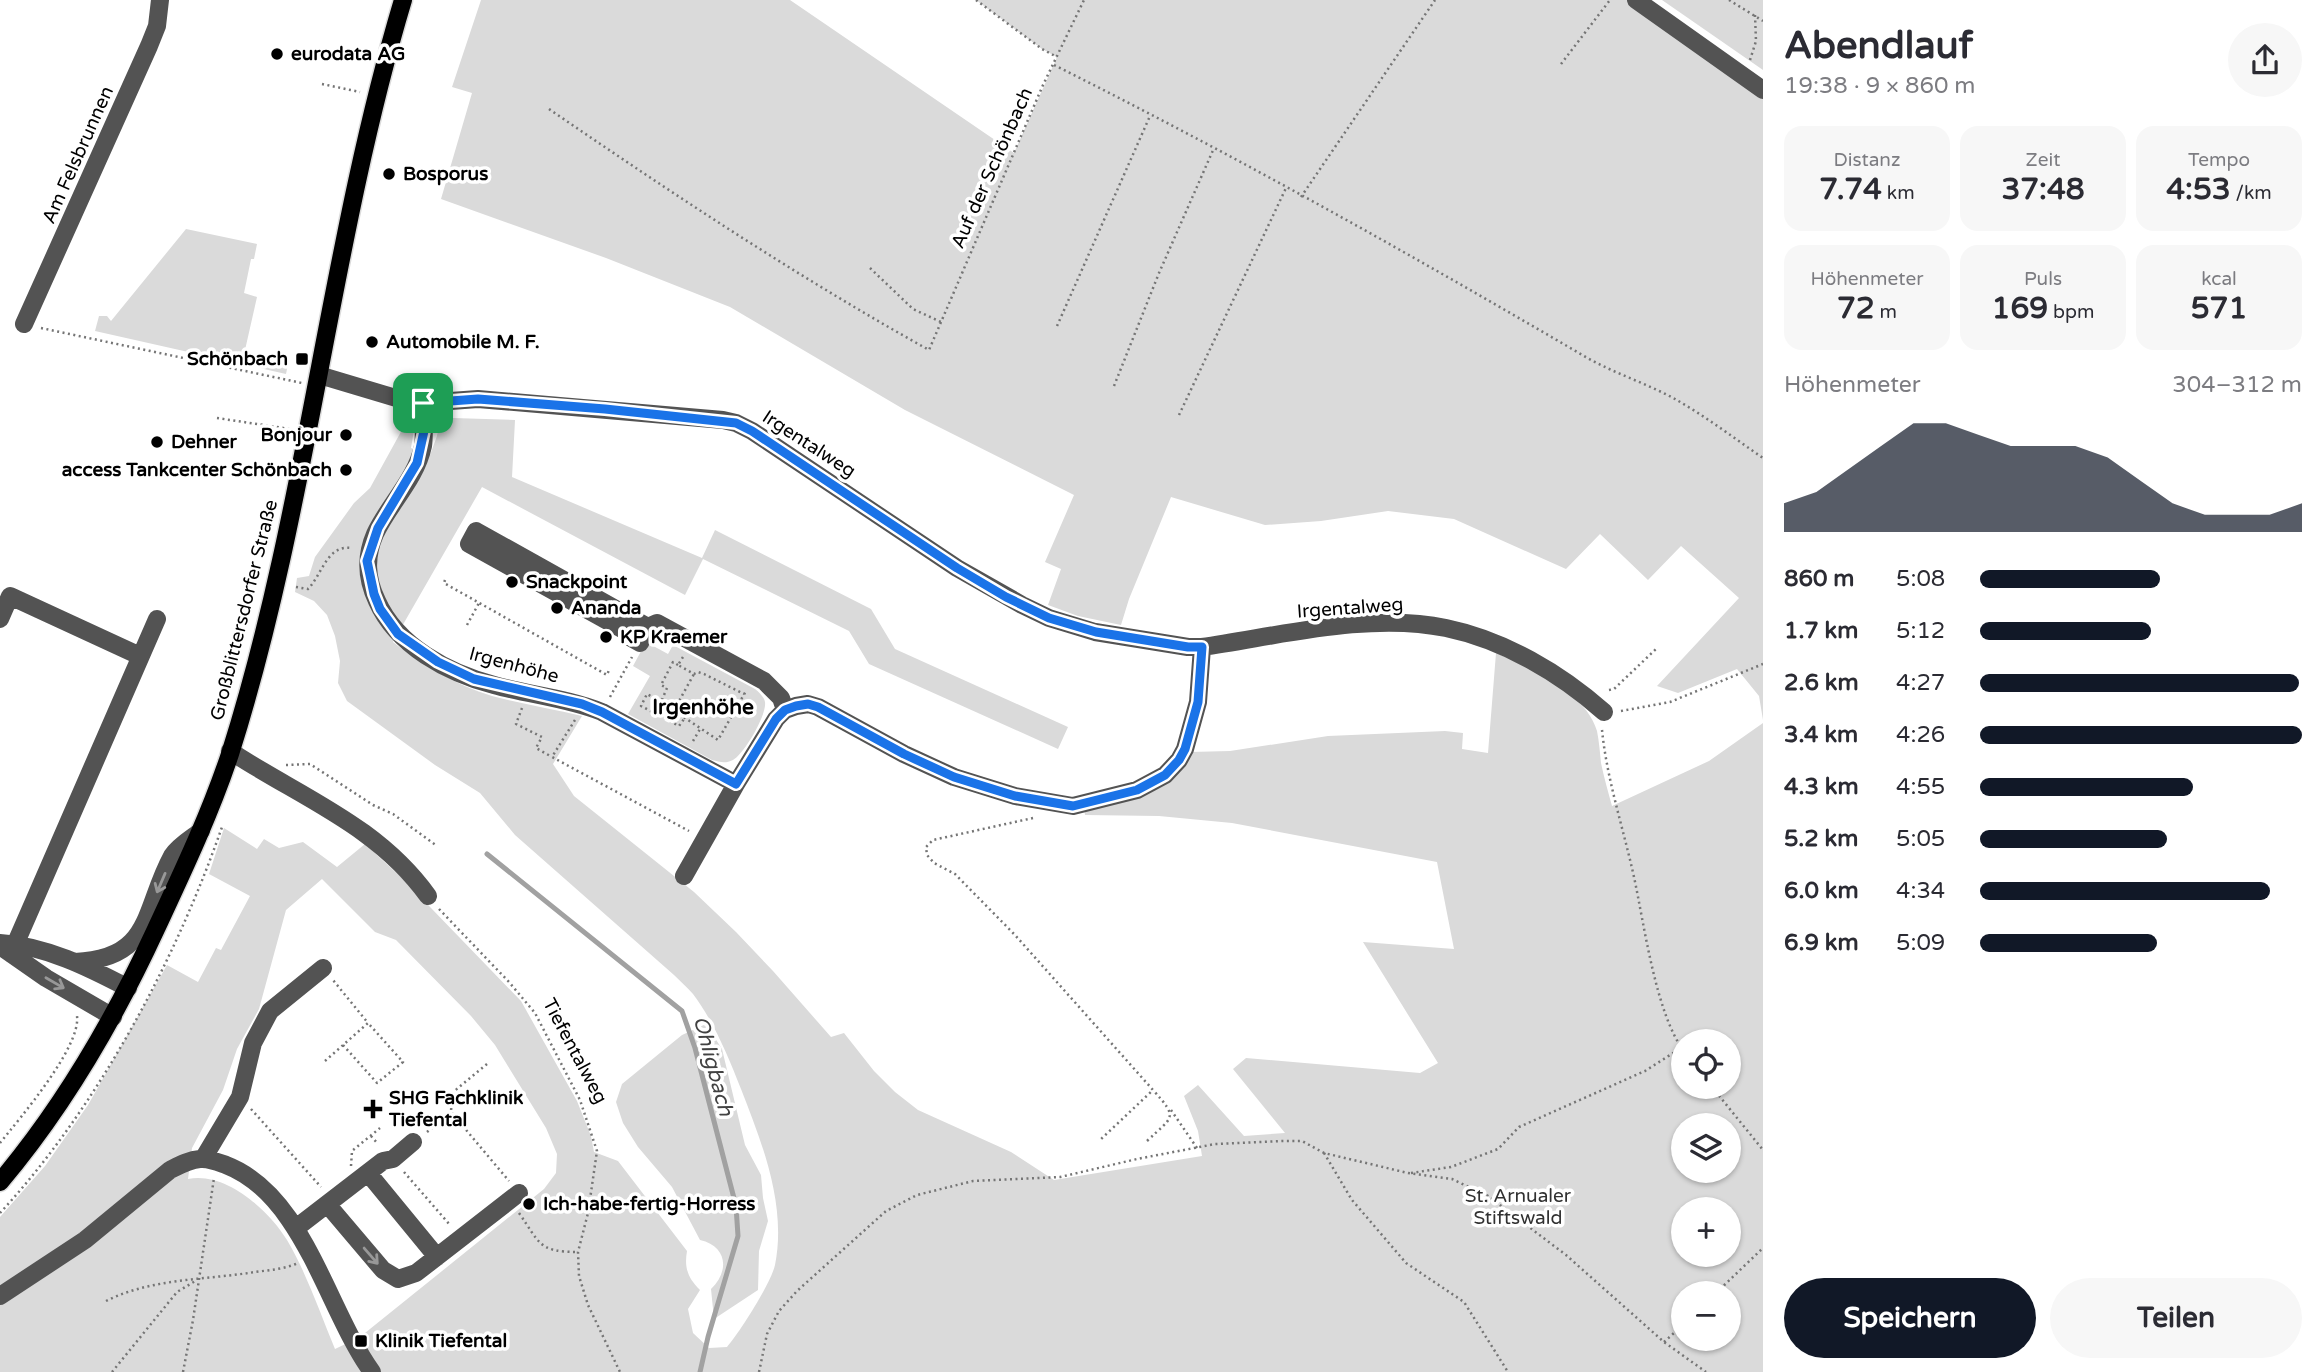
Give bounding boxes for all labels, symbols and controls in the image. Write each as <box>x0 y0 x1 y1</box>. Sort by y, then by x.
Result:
text: Abendlauf <box>1784 23 1973 69</box>
button: share <box>2228 23 2302 97</box>
place label: eurodata AG <box>291 43 405 65</box>
marker: eurodata AG <box>269 46 285 62</box>
text: 19:38 · 9 × 860 m <box>1784 72 1975 100</box>
street label: Am Felsbrunnen <box>38 83 118 227</box>
street label: Auf der Schönbach <box>947 84 1037 252</box>
text: Distanz <box>1834 149 1900 171</box>
text: Zeit <box>2026 149 2060 171</box>
text: Tempo <box>2188 149 2250 171</box>
place label: Bosporus <box>403 163 488 186</box>
marker: Bosporus <box>381 166 397 182</box>
text: 7.74 <box>1819 171 1882 208</box>
text: 37:48 <box>2001 171 2085 208</box>
text: 4:53 <box>2166 171 2231 208</box>
text: km <box>1882 182 1915 204</box>
text: /km <box>2231 182 2272 204</box>
text: Höhenmeter <box>1811 268 1923 290</box>
text: Puls <box>2024 268 2062 290</box>
text: kcal <box>2201 268 2237 290</box>
text: 72 <box>1837 290 1875 327</box>
text: 169 <box>1992 290 2048 327</box>
text: 571 <box>2191 290 2247 327</box>
text: m <box>1875 301 1897 323</box>
text: bpm <box>2048 301 2094 323</box>
place label: Automobile M. F. <box>386 331 540 353</box>
marker: Automobile M. F. <box>364 334 380 350</box>
place label: Schönbach <box>187 348 288 370</box>
marker: Schönbach <box>294 351 310 367</box>
text: Höhenmeter <box>1784 371 1921 399</box>
text: 304–312 m <box>2172 371 2302 399</box>
pin <box>393 373 453 433</box>
icon: arrive <box>404 384 442 422</box>
street label: Irgentalweg <box>758 406 860 482</box>
place label: Bonjour <box>261 424 333 447</box>
marker: Bonjour <box>338 427 354 443</box>
place label: Dehner <box>171 431 238 453</box>
marker: Dehner <box>149 434 165 450</box>
place label: access Tankcenter Schönbach <box>62 459 332 481</box>
marker: access Tankcenter Schönbach <box>338 462 354 478</box>
street label: Großblittersdorfer Straße <box>206 497 282 723</box>
text: 860 m <box>1784 565 1854 593</box>
text: 5:08 <box>1896 565 1945 593</box>
place label: Snackpoint <box>526 571 628 594</box>
marker: Snackpoint <box>504 574 520 590</box>
street label: Irgentalweg <box>1296 593 1404 623</box>
place label: Ananda <box>571 597 642 619</box>
marker: Ananda <box>549 600 565 616</box>
text: 1.7 km <box>1784 617 1858 645</box>
text: 5:12 <box>1896 617 1945 645</box>
place label: KP Kraemer <box>620 626 728 648</box>
marker: KP Kraemer <box>598 629 614 645</box>
street label: Irgenhöhe <box>467 642 561 688</box>
text: 2.6 km <box>1784 669 1859 697</box>
text: 4:27 <box>1896 669 1945 697</box>
district label: Irgenhöhe <box>652 695 754 720</box>
text: 3.4 km <box>1784 721 1858 749</box>
text: 4:26 <box>1896 721 1945 749</box>
text: 4.3 km <box>1784 773 1859 801</box>
text: 4:55 <box>1896 773 1945 801</box>
text: 5.2 km <box>1784 825 1858 853</box>
text: 5:05 <box>1896 825 1945 853</box>
one-way arrow <box>153 872 166 894</box>
text: 6.0 km <box>1784 877 1859 905</box>
text: 4:34 <box>1896 877 1945 905</box>
text: 6.9 km <box>1784 929 1859 957</box>
text: 5:09 <box>1896 929 1945 957</box>
one-way arrow <box>45 976 65 990</box>
street label: Tiefentalweg <box>538 995 612 1107</box>
water label: Ohligbach <box>688 1013 739 1120</box>
map controls <box>1671 1029 1741 1351</box>
button: locate <box>1671 1029 1741 1099</box>
place label: SHG Fachklinik Tiefental <box>388 1087 524 1131</box>
marker: SHG Fachklinik Tiefental <box>363 1099 383 1119</box>
button: layers <box>1671 1113 1741 1183</box>
park label: St. Arnualer Stiftswald <box>1465 1185 1572 1229</box>
place label: Ich-habe-fertig-Horress <box>543 1193 755 1216</box>
marker: Ich-habe-fertig-Horress <box>521 1196 537 1212</box>
button: + <box>1671 1197 1741 1267</box>
one-way arrow <box>363 1247 379 1265</box>
button: Speichern <box>1784 1278 2036 1358</box>
button: Teilen <box>2050 1278 2302 1358</box>
button: − <box>1671 1281 1741 1351</box>
place label: Klinik Tiefental <box>375 1330 507 1352</box>
marker: Klinik Tiefental <box>353 1333 369 1349</box>

